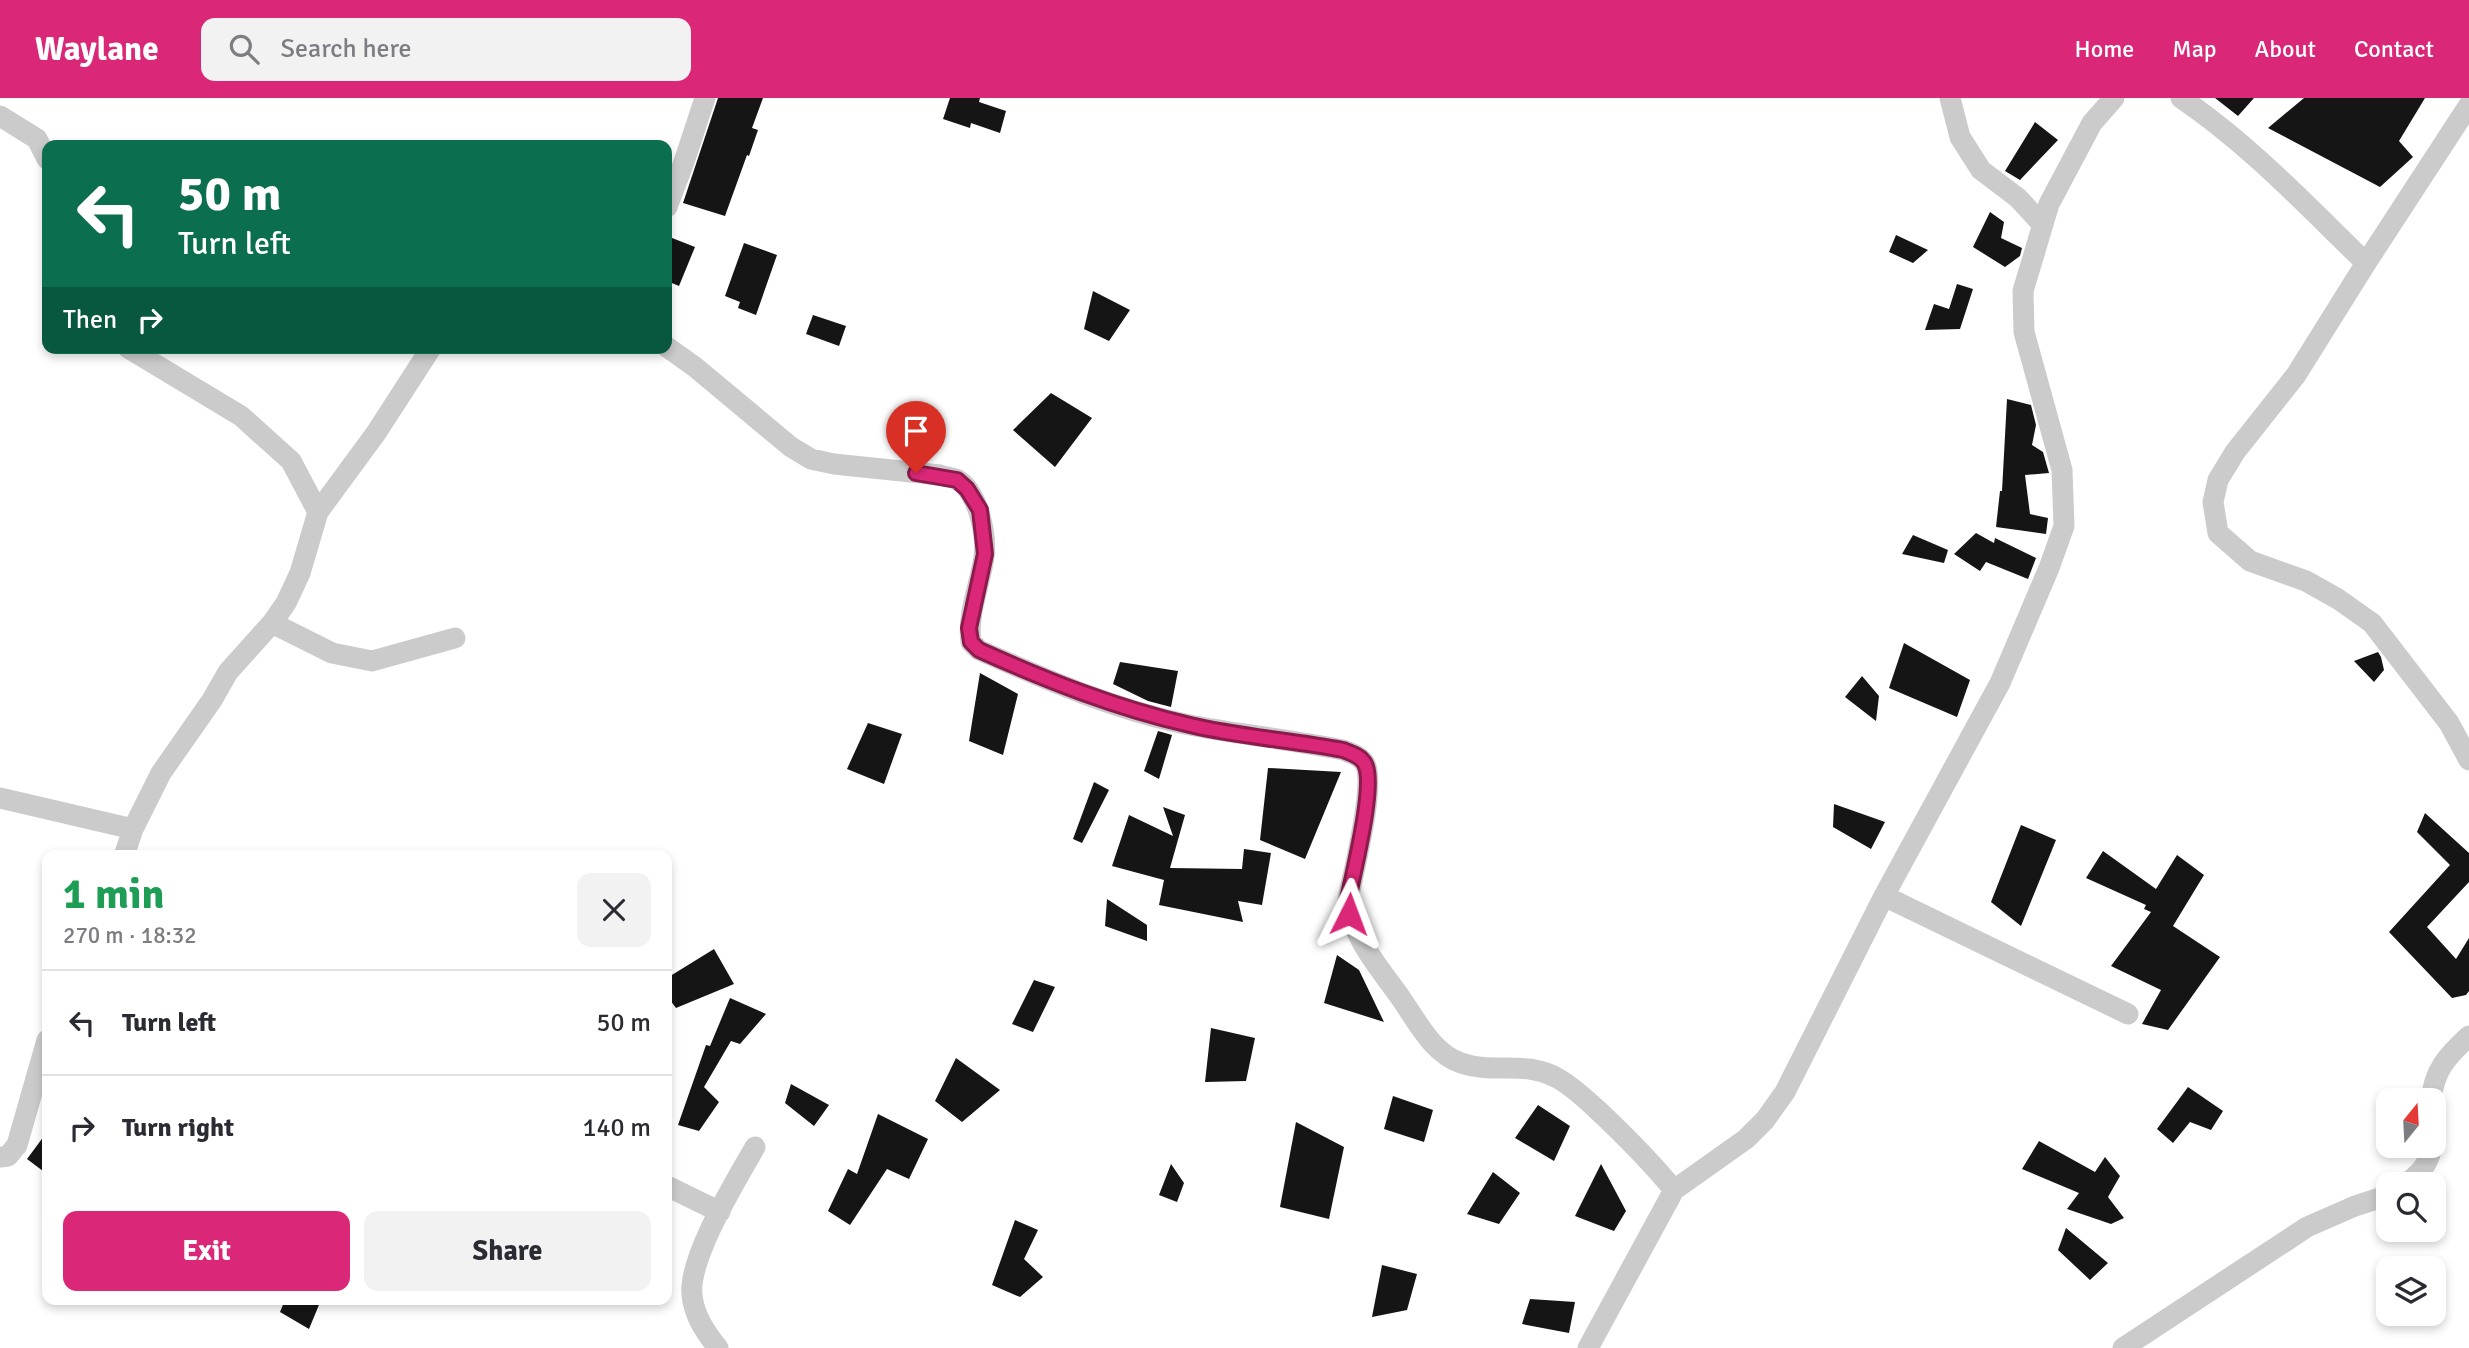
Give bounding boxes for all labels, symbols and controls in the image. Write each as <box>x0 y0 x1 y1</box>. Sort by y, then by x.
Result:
search box <box>201 18 691 81</box>
text: Waylane <box>35 29 159 70</box>
icon: search <box>225 30 263 68</box>
text: Search here <box>281 33 412 65</box>
text: Home <box>2074 34 2134 64</box>
text: Map <box>2172 34 2217 64</box>
text: About <box>2255 34 2316 64</box>
text: Contact <box>2354 34 2434 64</box>
text: 50 m <box>178 164 281 224</box>
icon: left <box>63 168 154 259</box>
text: Turn left <box>178 224 291 263</box>
icon: right <box>131 301 169 339</box>
text: Then <box>63 304 117 336</box>
pin <box>886 401 946 473</box>
icon: arrive <box>897 412 935 450</box>
text: 1 min <box>63 869 164 920</box>
button: close <box>577 873 651 947</box>
position arrow <box>1312 877 1386 951</box>
text: 270 m · 18:32 <box>63 921 197 950</box>
icon: left <box>63 1004 101 1042</box>
text: Turn left <box>122 1007 216 1039</box>
text: 50 m <box>596 1007 651 1039</box>
north arrow <box>2376 1088 2446 1158</box>
map controls <box>2376 1088 2446 1326</box>
icon: right <box>63 1109 101 1147</box>
text: Turn right <box>122 1112 234 1144</box>
text: 140 m <box>582 1112 651 1144</box>
button: search <box>2376 1172 2446 1242</box>
button: Exit <box>63 1211 350 1291</box>
button: Share <box>364 1211 651 1291</box>
button: layers <box>2376 1256 2446 1326</box>

